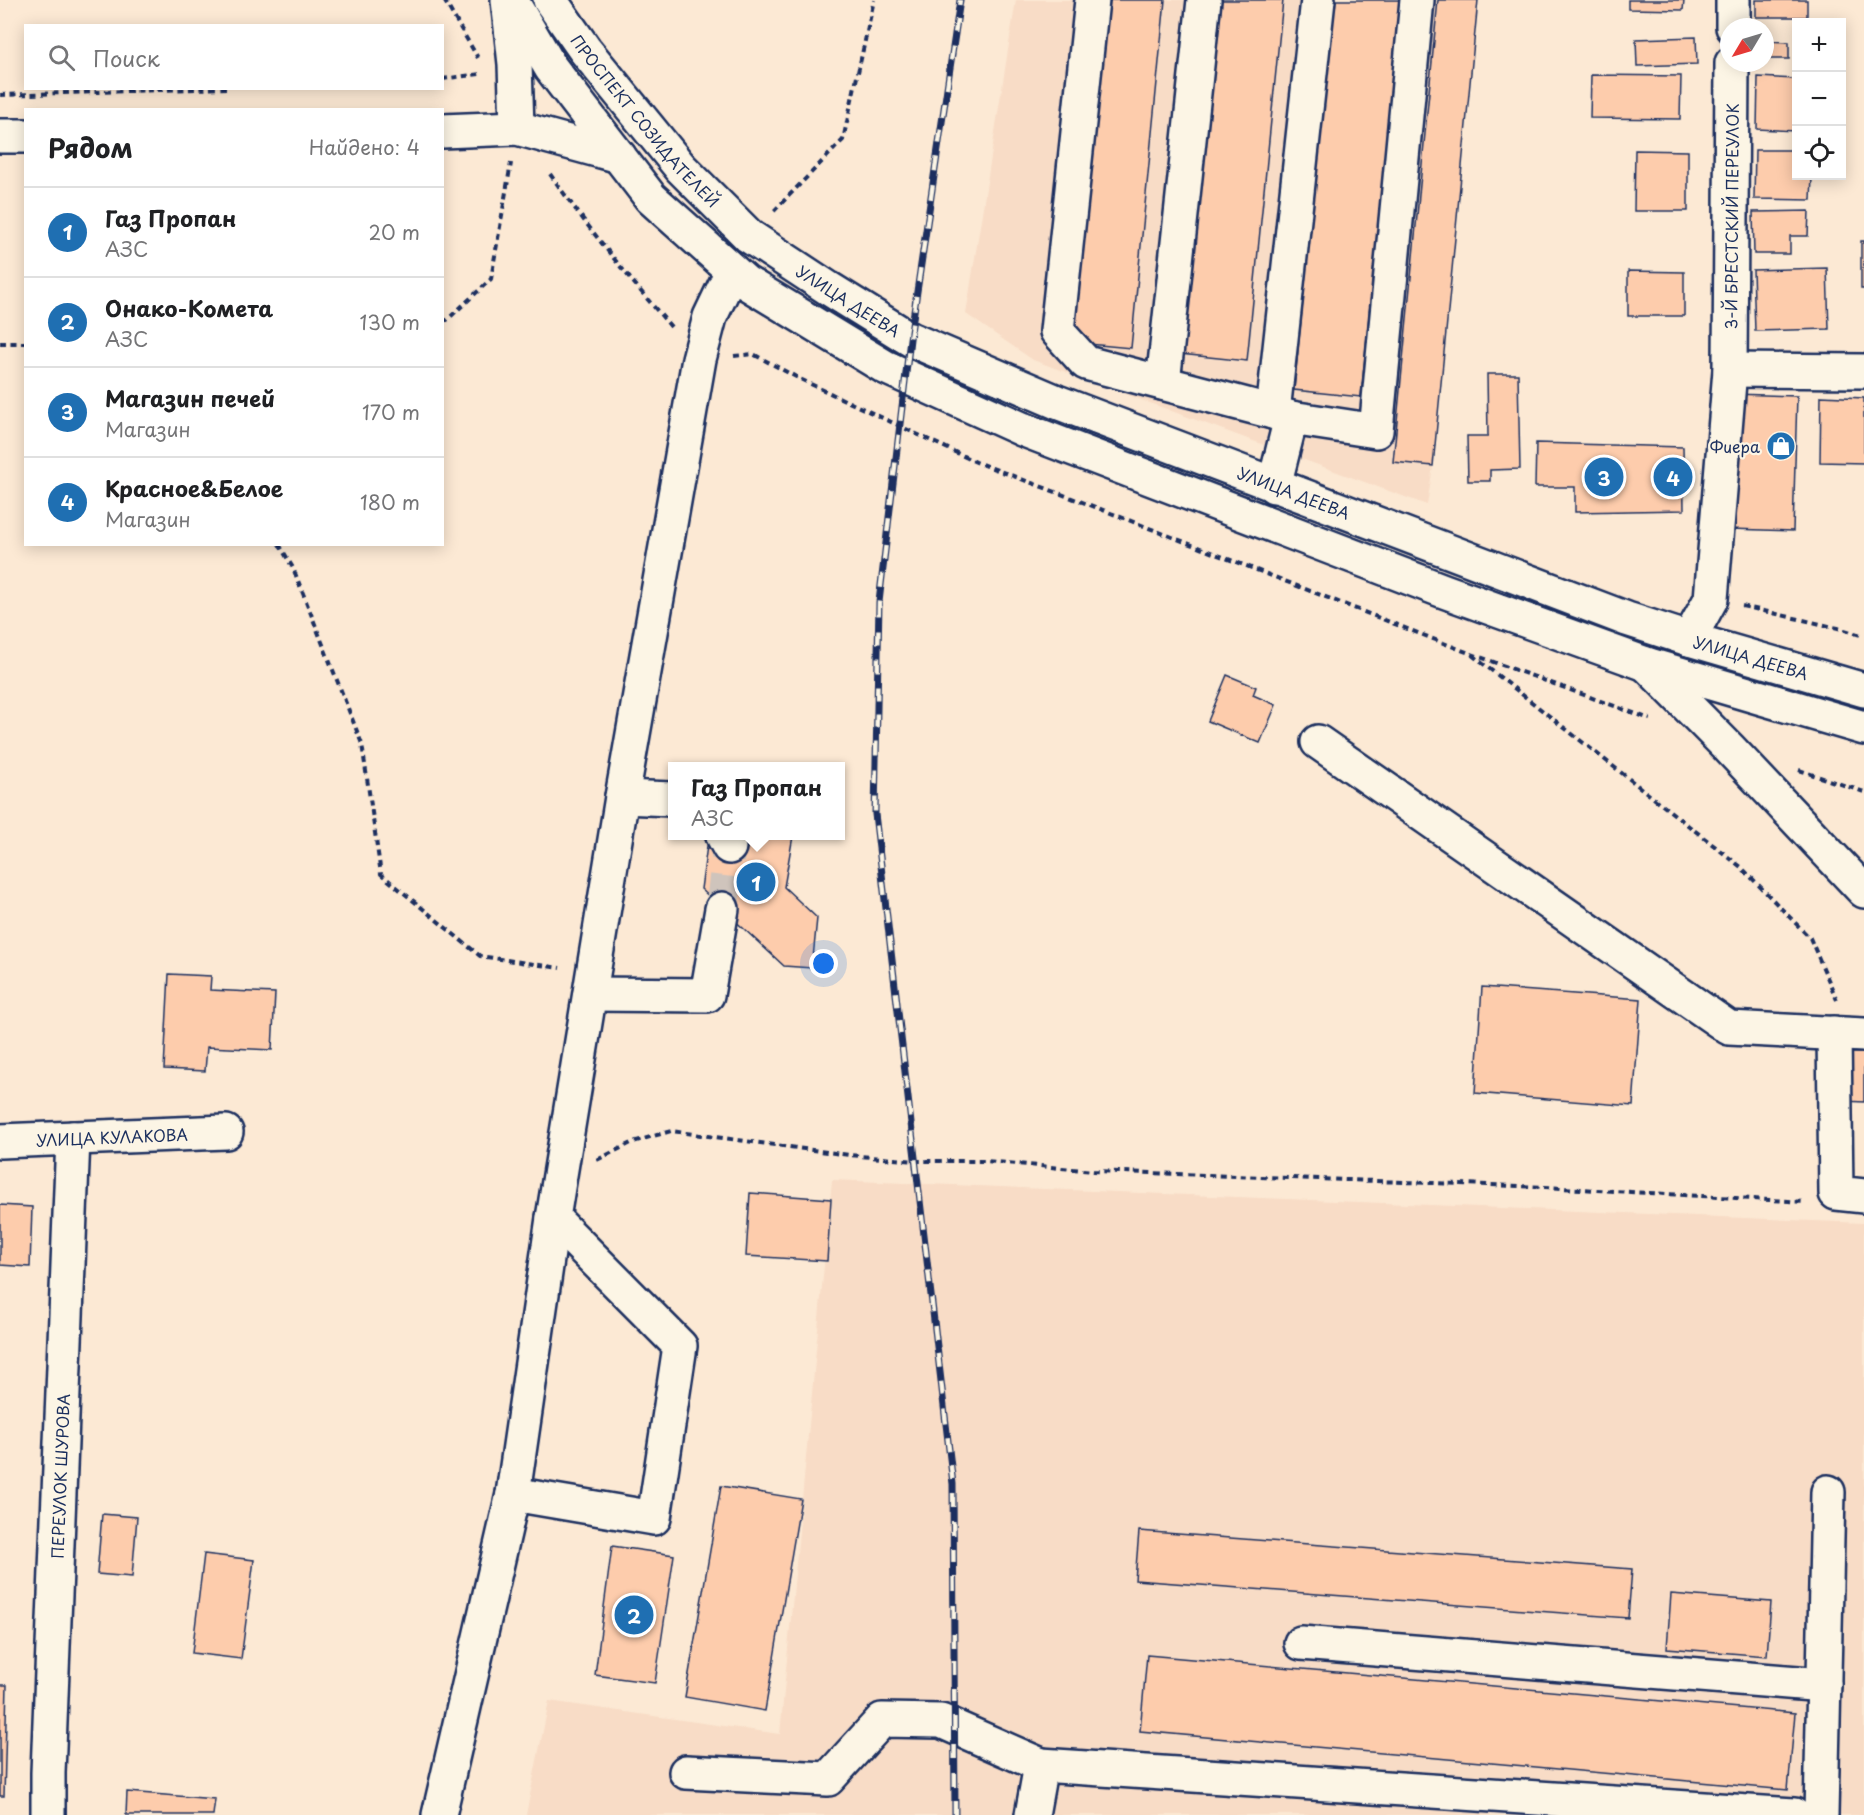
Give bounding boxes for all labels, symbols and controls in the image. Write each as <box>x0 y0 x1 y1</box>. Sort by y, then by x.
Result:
north arrow <box>1720 18 1774 72</box>
map controls <box>1792 18 1846 180</box>
button: + <box>1792 18 1846 72</box>
search box <box>24 24 444 90</box>
street label: ПРОСПЕКТ СОЗИДАТЕЛЕЙ <box>566 29 725 212</box>
icon: search <box>45 41 78 74</box>
text: Поиск <box>93 41 160 74</box>
button: − <box>1792 72 1846 126</box>
street label: 3-Й БРЕСТСКИЙ ПЕРЕУЛОК <box>1718 103 1744 330</box>
button: locate <box>1792 126 1846 180</box>
text: Рядом <box>48 128 133 167</box>
text: Найдено: 4 <box>309 132 420 162</box>
text: Газ Пропан <box>105 201 236 234</box>
text: 1 <box>63 217 72 247</box>
text: 20 m <box>368 217 420 247</box>
text: АЗС <box>105 234 148 264</box>
street label: УЛИЦА ДЕЕВА <box>792 259 905 342</box>
text: Онако-Комета <box>105 291 273 324</box>
text: 2 <box>60 307 75 337</box>
text: 130 m <box>360 307 420 337</box>
text: АЗС <box>105 324 148 354</box>
text: Магазин печей <box>105 381 275 414</box>
text: 3 <box>61 397 74 427</box>
text: 170 m <box>362 397 420 427</box>
text: Магазин <box>105 414 191 444</box>
shop icon: Фиера <box>1765 430 1797 462</box>
place label: Фиера <box>1710 434 1760 458</box>
pin: 3 <box>1584 454 1624 500</box>
pin: 4 <box>1654 454 1692 500</box>
street label: УЛИЦА ДЕЕВА <box>1234 460 1354 525</box>
text: Красное&Белое <box>105 471 283 504</box>
text: 4 <box>61 487 74 517</box>
text: 180 m <box>360 487 420 517</box>
text: Магазин <box>105 504 191 534</box>
street label: УЛИЦА ДЕЕВА <box>1691 629 1812 685</box>
popup <box>668 762 845 840</box>
text: Газ Пропан <box>691 770 822 803</box>
text: АЗС <box>691 803 734 833</box>
pin: 1 <box>736 860 776 904</box>
your location <box>809 949 838 978</box>
street label: УЛИЦА КУЛАКОВА <box>36 1122 189 1152</box>
street label: ПЕРЕУЛОК ШУРОВА <box>44 1393 75 1559</box>
pin: 2 <box>614 1592 654 1638</box>

